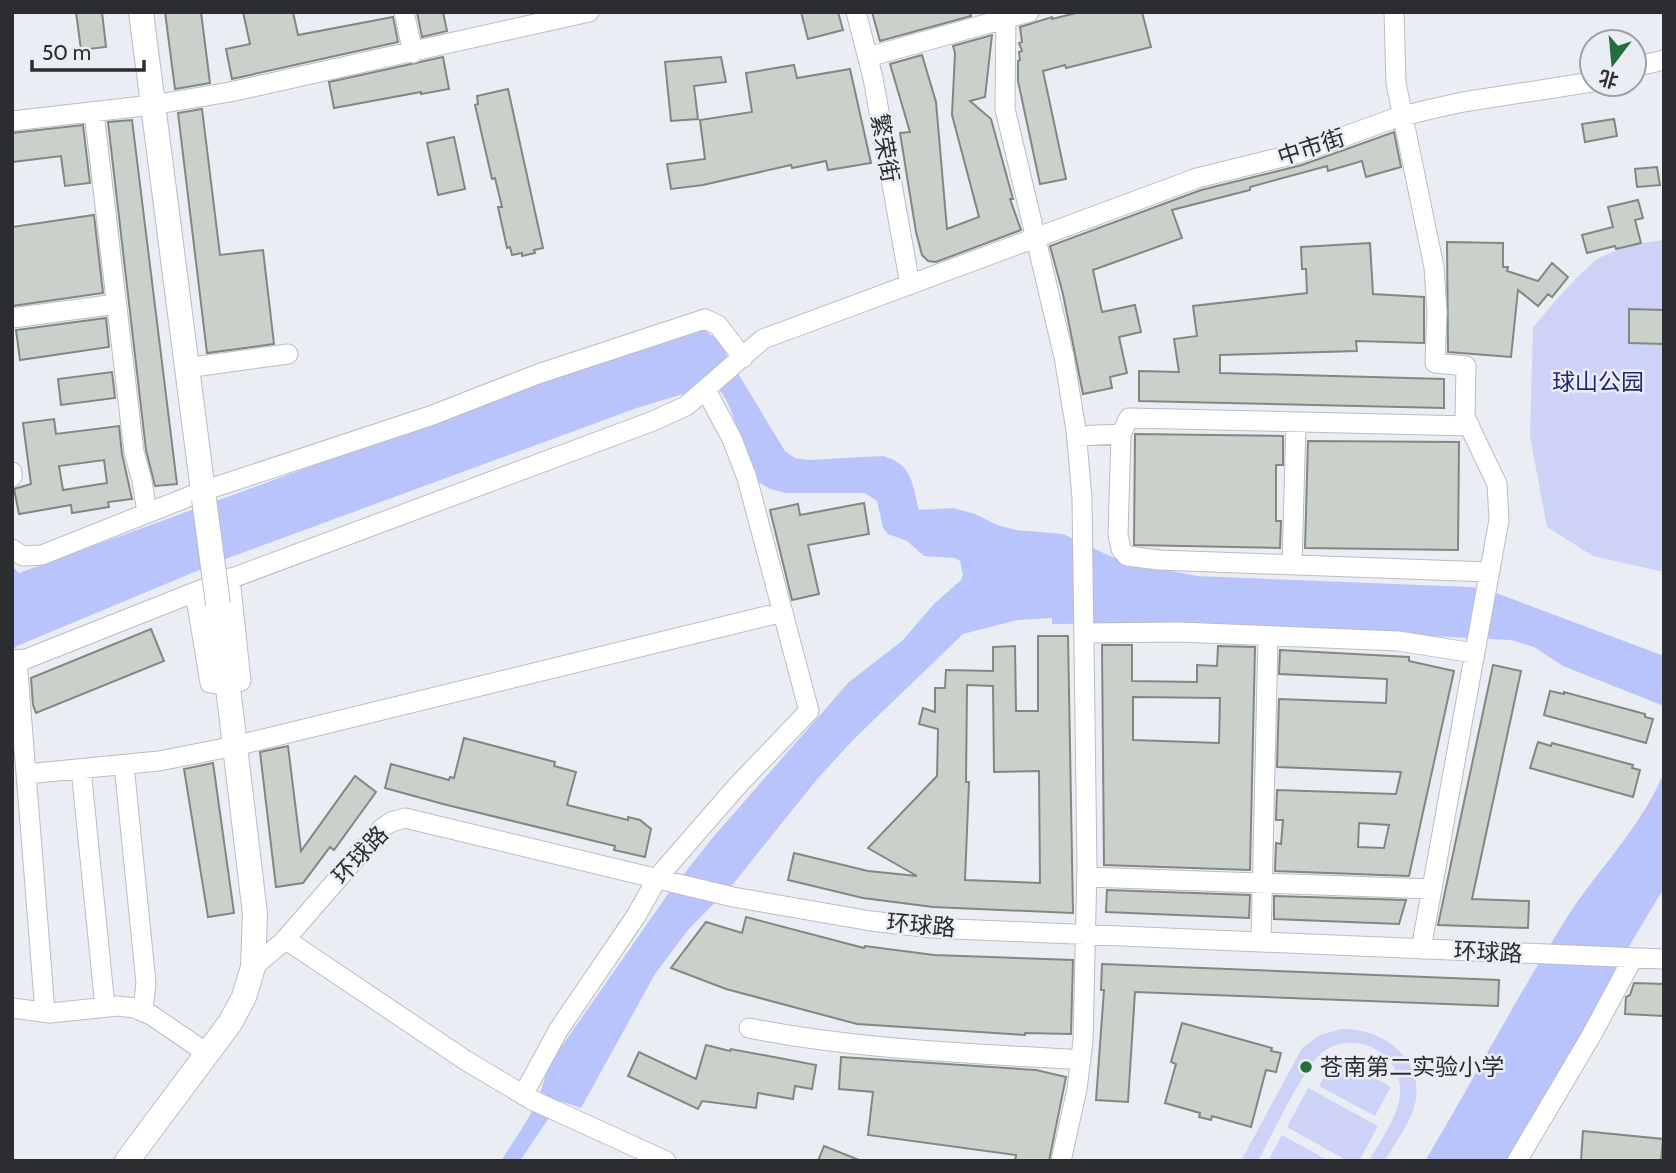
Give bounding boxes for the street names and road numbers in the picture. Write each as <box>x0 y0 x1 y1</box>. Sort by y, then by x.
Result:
street label: 繁荣街 <box>865 112 905 184</box>
street label: 中市街 <box>1274 123 1348 171</box>
street label: 环球路 <box>326 820 394 890</box>
street label: 环球路 <box>885 908 957 942</box>
street label: 环球路 <box>1453 936 1523 968</box>

